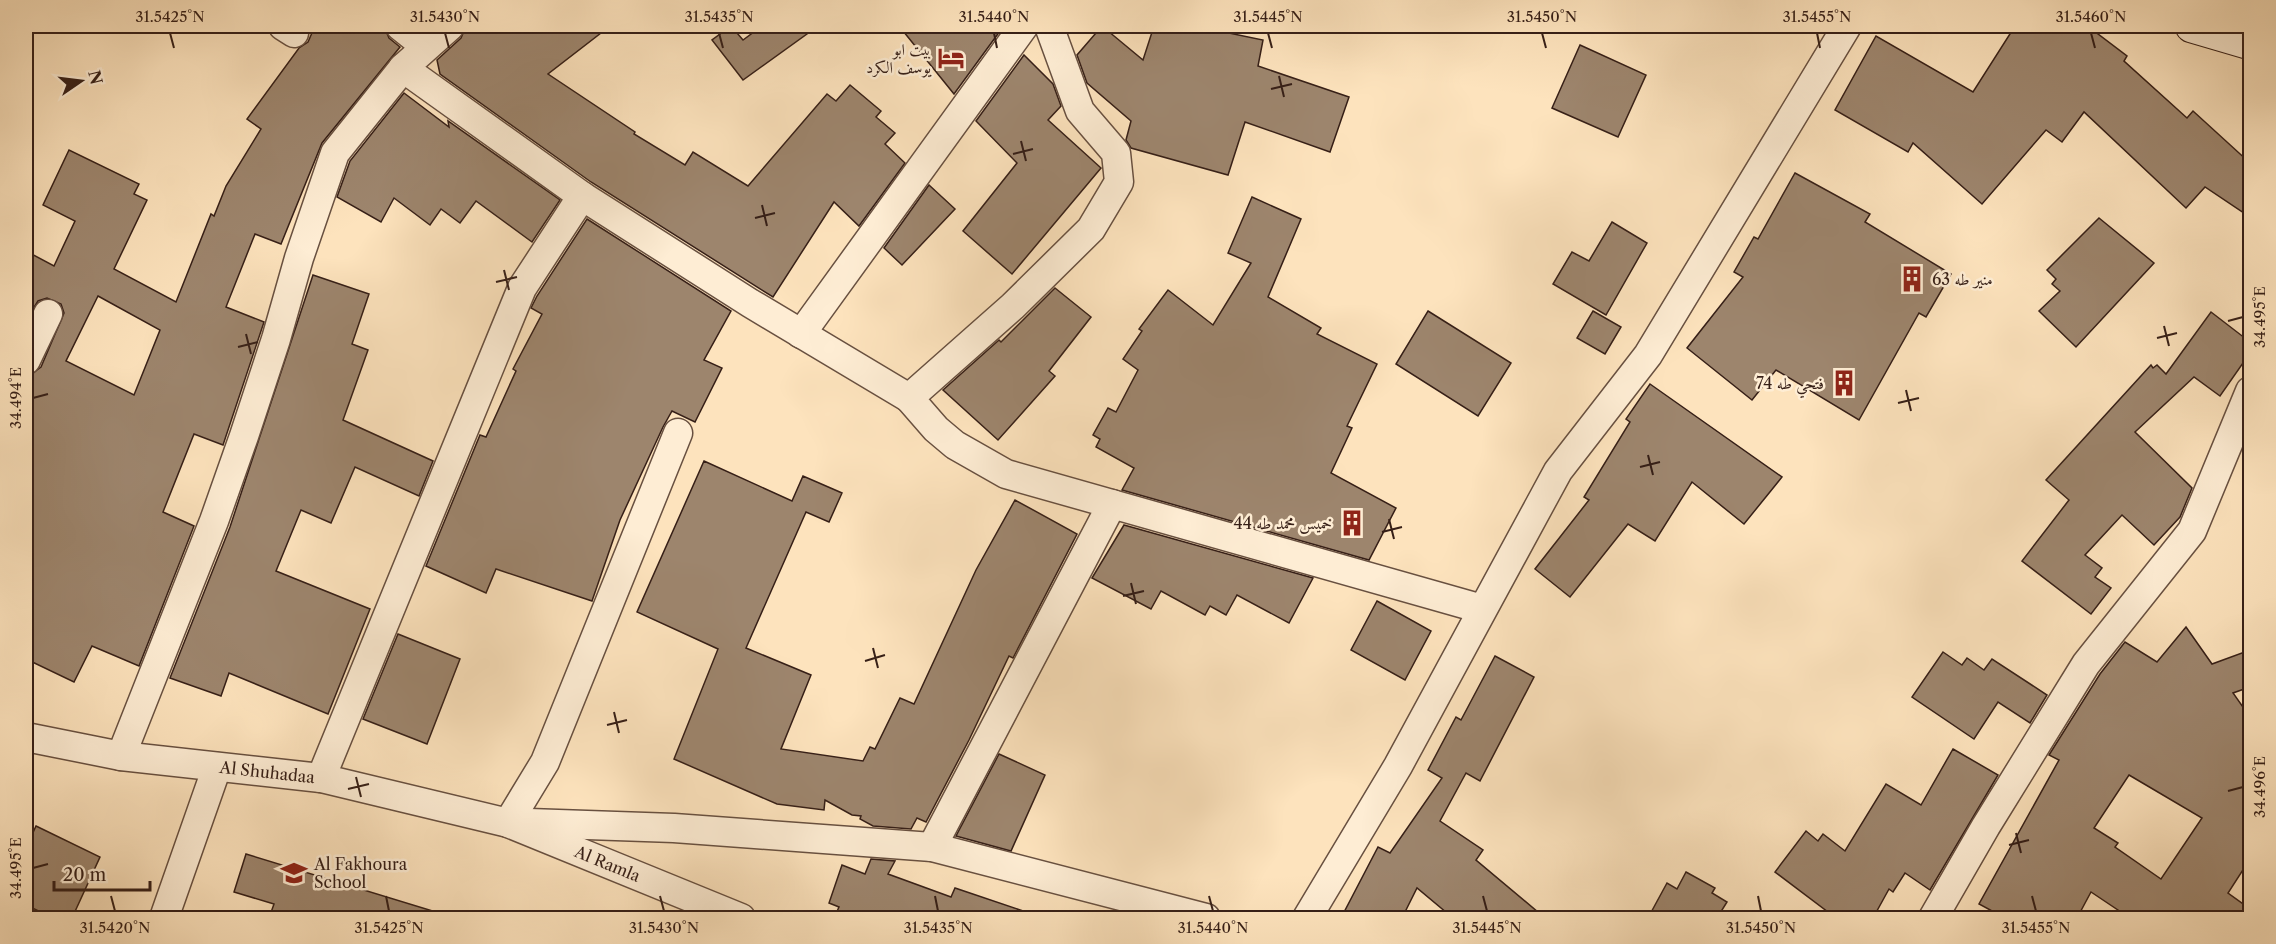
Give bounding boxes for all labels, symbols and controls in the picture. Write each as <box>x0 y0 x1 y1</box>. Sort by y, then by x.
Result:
text: 31.5425°N <box>135 7 205 26</box>
text: 31.5430°N <box>410 7 480 26</box>
text: 31.5435°N <box>684 7 754 26</box>
text: 31.5440°N <box>959 7 1029 26</box>
text: 31.5445°N <box>1233 7 1303 26</box>
text: 31.5450°N <box>1507 7 1577 26</box>
text: 31.5455°N <box>1783 7 1852 26</box>
text: 31.5460°N <box>2056 7 2127 26</box>
place label: بيت ابو يوسف الكرد <box>866 39 932 78</box>
hotel icon: بيت ابو يوسف الكرد <box>936 43 966 73</box>
north arrow <box>51 51 111 111</box>
text: N <box>84 68 107 87</box>
building icon: منير طه 63 <box>1897 264 1927 294</box>
place label: منير طه 63 <box>1932 269 1993 289</box>
text: 34.495°E <box>2250 286 2269 348</box>
text: 34.494°E <box>6 367 25 429</box>
building icon: فتحي طه 74 <box>1829 368 1859 398</box>
place label: فتحي طه 74 <box>1756 373 1824 399</box>
building icon: خميس محمد طه 44 <box>1337 508 1367 538</box>
place label: خميس محمد طه 44 <box>1234 513 1332 534</box>
text: 34.496°E <box>2250 756 2269 818</box>
street label: Al Shuhadaa <box>218 757 316 787</box>
text: 34.495°E <box>6 837 25 899</box>
street label: Al Ramla <box>571 841 644 886</box>
scale bar <box>54 854 150 892</box>
place label: Al Fakhoura School <box>313 854 408 892</box>
school or university icon: Al Fakhoura School <box>279 858 309 888</box>
text: 20 m <box>63 864 107 886</box>
text: 31.5420°N <box>80 918 150 937</box>
text: 31.5425°N <box>354 918 424 937</box>
text: 31.5430°N <box>629 918 699 937</box>
text: 31.5435°N <box>903 918 973 937</box>
text: 31.5440°N <box>1178 918 1248 937</box>
text: 31.5445°N <box>1452 918 1522 937</box>
text: 31.5450°N <box>1726 918 1796 937</box>
text: 31.5455°N <box>2002 918 2071 937</box>

